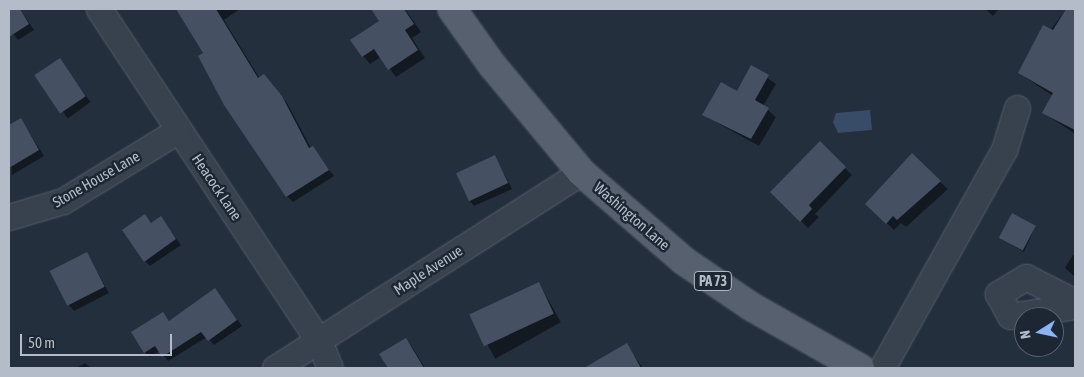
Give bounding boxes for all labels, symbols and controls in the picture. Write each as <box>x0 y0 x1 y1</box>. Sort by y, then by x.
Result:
street label: Stone House Lane <box>49 147 143 211</box>
street label: Heacock Lane <box>188 150 246 224</box>
street label: Washington Lane <box>590 178 674 254</box>
street label: Maple Avenue <box>390 241 466 299</box>
road number: PA 73 <box>693 270 733 292</box>
north arrow <box>1014 307 1064 357</box>
scale bar <box>22 324 175 356</box>
text: N <box>1017 329 1034 340</box>
text: 50 m <box>28 334 55 351</box>

